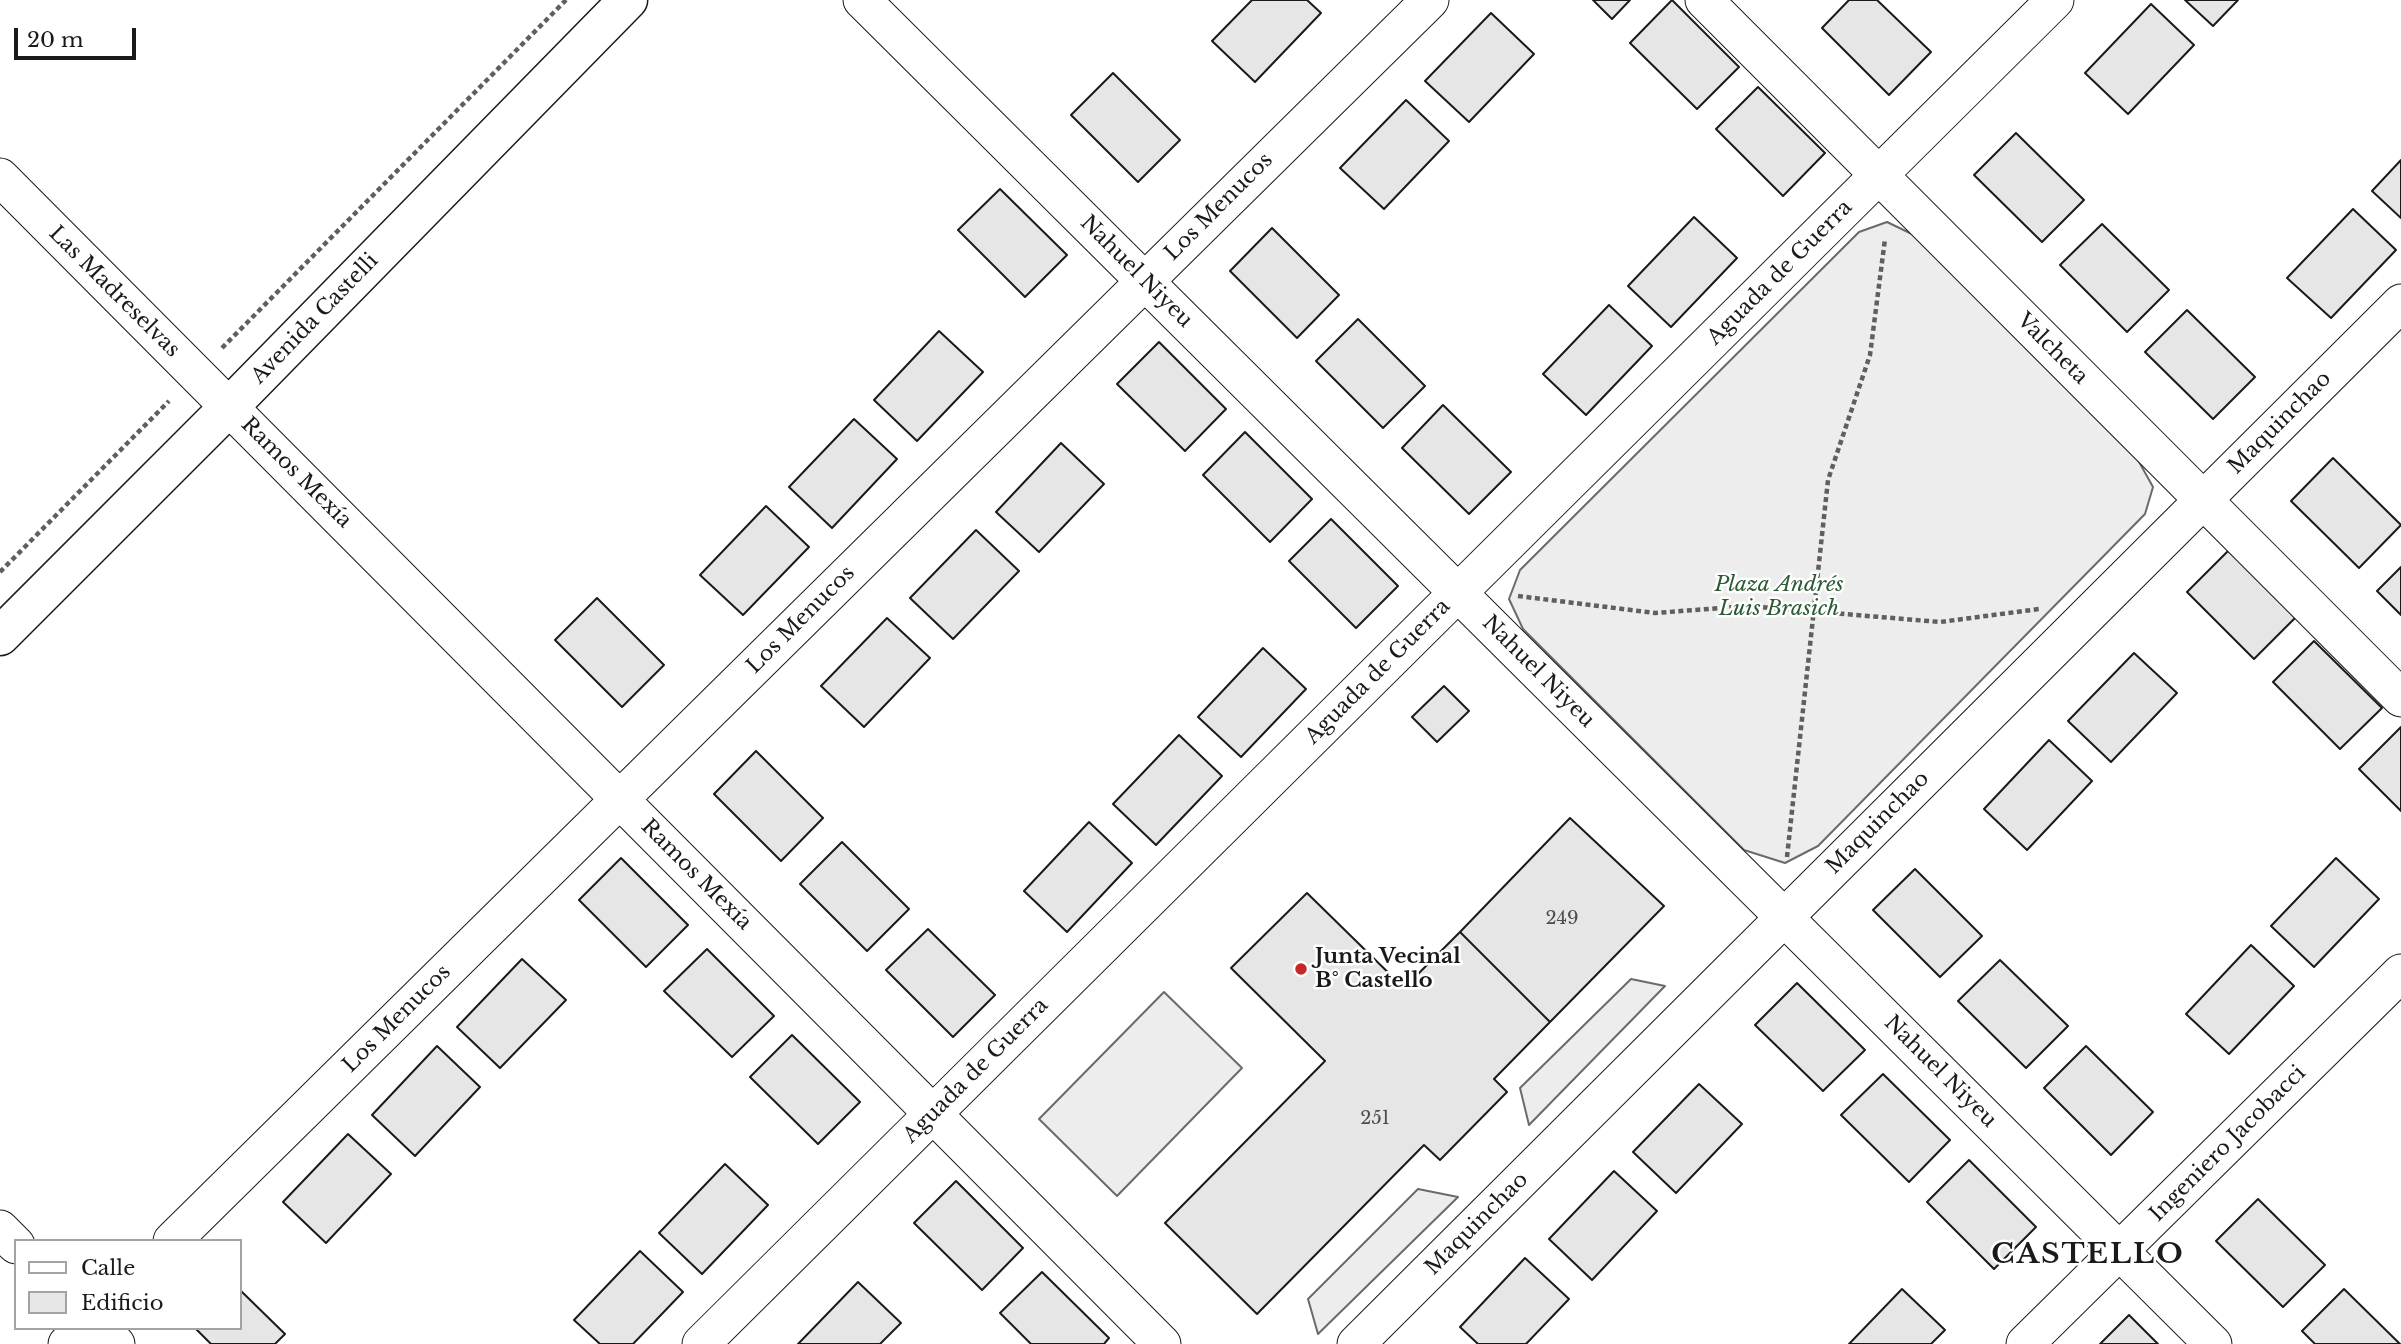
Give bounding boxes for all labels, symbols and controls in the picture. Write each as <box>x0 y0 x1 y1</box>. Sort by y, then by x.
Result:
scale bar <box>18 14 140 58</box>
text: 20 m <box>27 27 84 53</box>
street label: Los Menucos <box>1160 148 1278 266</box>
street label: Aguada de Guerra <box>1702 195 1858 351</box>
street label: Nahuel Niyeu <box>1075 211 1197 333</box>
street label: Las Madreselvas <box>43 221 185 363</box>
street label: Avenida Castelli <box>246 249 384 389</box>
street label: Valcheta <box>2011 308 2093 390</box>
street label: Maquinchao <box>2223 366 2337 480</box>
street label: Ramos Mexía <box>236 413 356 533</box>
street label: Los Menucos <box>742 561 860 679</box>
park label: Plaza Andrés Luis Brasich <box>1715 572 1843 622</box>
street label: Aguada de Guerra <box>1300 594 1456 750</box>
street label: Nahuel Niyeu <box>1477 611 1599 733</box>
street label: Maquinchao <box>1821 766 1935 880</box>
street label: Ramos Mexía <box>636 815 756 935</box>
house number: 249 <box>1545 908 1579 930</box>
place label: Junta Vecinal B° Castello <box>1315 944 1461 994</box>
street label: Los Menucos <box>338 960 456 1078</box>
marker: Junta Vecinal B° Castello <box>1293 961 1309 977</box>
street label: Aguada de Guerra <box>898 993 1054 1149</box>
street label: Nahuel Niyeu <box>1879 1011 2001 1133</box>
street label: Ingeniero Jacobacci <box>2145 1061 2311 1227</box>
house number: 251 <box>1360 1108 1390 1130</box>
street label: Maquinchao <box>1420 1167 1534 1281</box>
district label: CASTELLO <box>1992 1238 2184 1272</box>
legend <box>14 1239 242 1330</box>
text: Calle <box>81 1255 135 1281</box>
text: Edificio <box>81 1290 163 1316</box>

